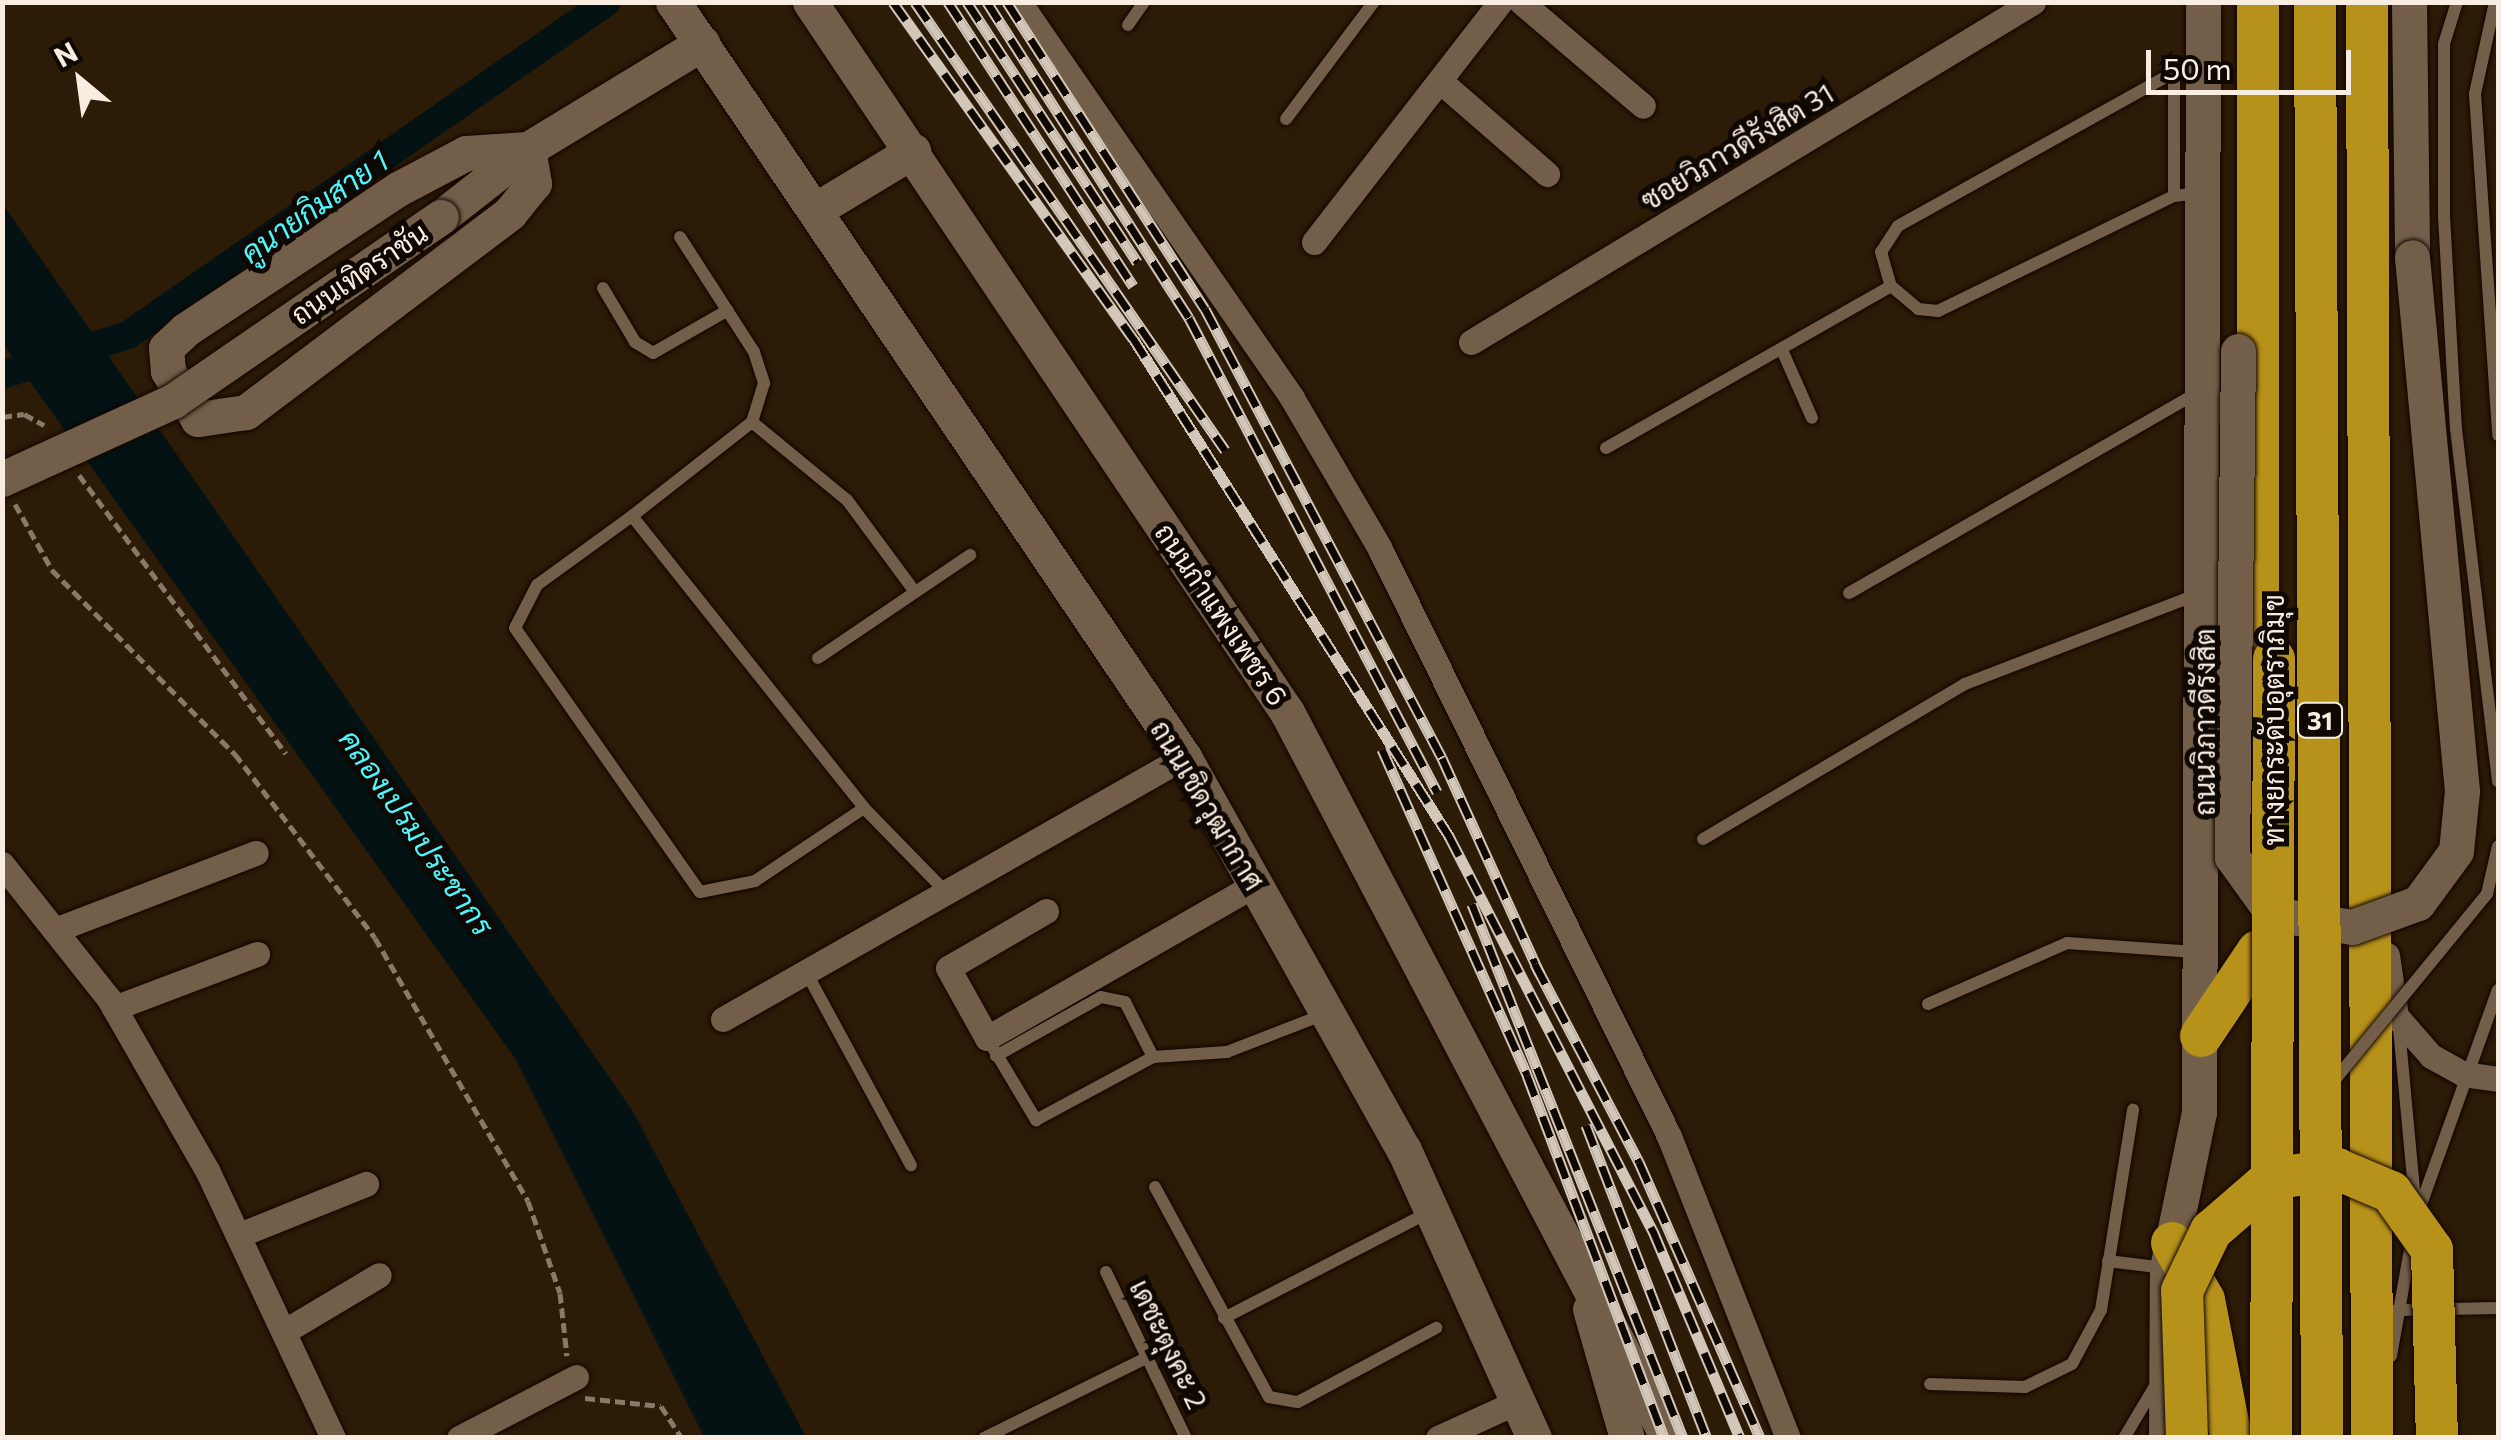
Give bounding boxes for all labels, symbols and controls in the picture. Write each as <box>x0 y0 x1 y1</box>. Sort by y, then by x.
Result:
north arrow <box>30 30 130 130</box>
scale bar <box>2151 30 2356 92</box>
text: N <box>48 34 83 74</box>
text: 50 m <box>2163 49 2232 86</box>
street label: ซอยวิภาวดีรังสิต 31 <box>1635 75 1839 217</box>
water label: คูนายกิมสาย 1 <box>233 142 395 270</box>
street label: ถนนเทิดราชัน <box>284 215 434 331</box>
street label: ถนนกำแพงเพชร 6 <box>1149 517 1295 711</box>
street label: ทางยกระดับอุตราภิมุข <box>2256 594 2290 846</box>
street label: ถนนวิภาวดีรังสิต <box>2187 628 2221 816</box>
road number: 31 <box>2295 700 2345 740</box>
street label: ถนนเชิดวุฒากาศ <box>1144 714 1272 896</box>
water label: คลองเปรมประชากร <box>332 722 502 942</box>
street label: เดชะตุงคะ 2 <box>1123 1274 1215 1414</box>

